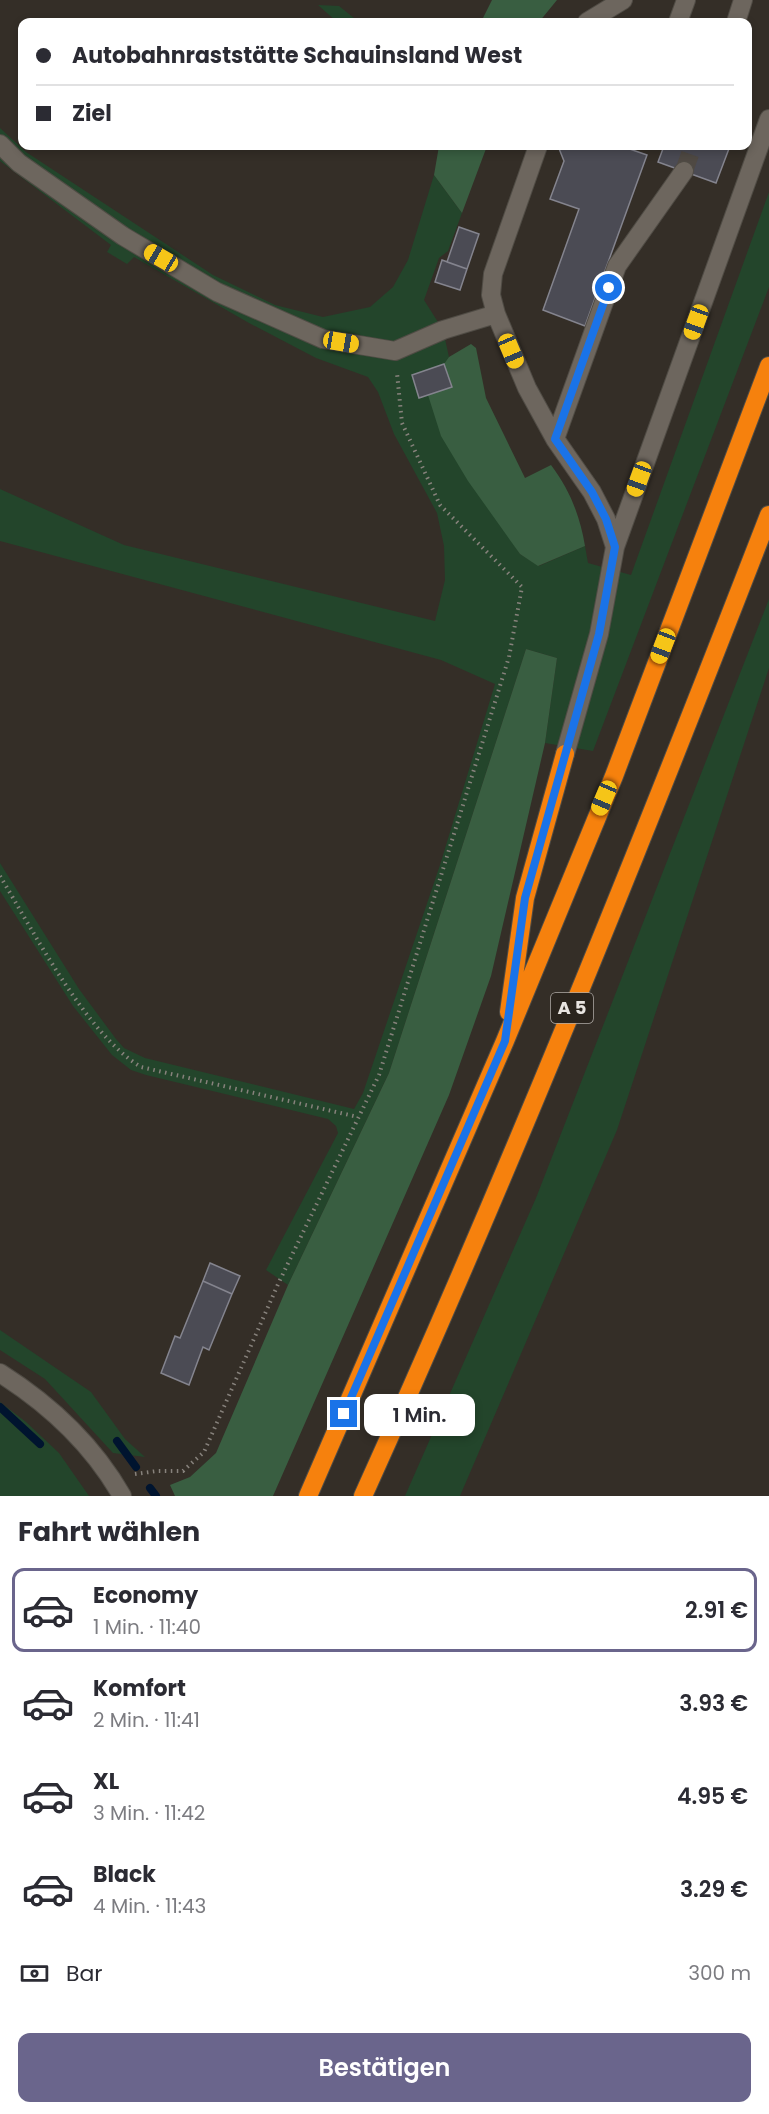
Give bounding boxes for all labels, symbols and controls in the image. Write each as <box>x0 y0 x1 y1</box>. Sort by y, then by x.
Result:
text: Autobahnraststätte Schauinsland West <box>72 40 522 71</box>
text: Ziel <box>72 98 112 129</box>
car <box>141 241 181 275</box>
route start <box>595 274 622 301</box>
car <box>681 302 711 342</box>
car <box>322 330 360 354</box>
car <box>496 331 526 371</box>
car <box>624 459 654 499</box>
car <box>648 626 678 666</box>
car <box>589 778 619 818</box>
road number: A 5 <box>551 993 593 1023</box>
callout: 1 Min. <box>365 1393 476 1435</box>
route end <box>330 1400 357 1427</box>
text: 1 Min. <box>393 1401 446 1429</box>
text: Fahrt wählen <box>18 1513 200 1550</box>
text: Economy <box>93 1580 198 1611</box>
icon: car <box>21 1583 75 1637</box>
text: 2.91 € <box>685 1595 748 1626</box>
text: 1 Min. · 11:40 <box>93 1613 201 1641</box>
text: Komfort <box>93 1673 186 1704</box>
icon: car <box>21 1676 75 1730</box>
text: 3.93 € <box>679 1688 748 1719</box>
text: 2 Min. · 11:41 <box>93 1706 200 1734</box>
text: XL <box>93 1766 119 1797</box>
icon: car <box>21 1769 75 1823</box>
text: 4.95 € <box>677 1781 748 1812</box>
text: 3 Min. · 11:42 <box>93 1799 205 1827</box>
text: Black <box>93 1859 156 1890</box>
icon: car <box>21 1862 75 1916</box>
text: 3.29 € <box>680 1874 748 1905</box>
text: 4 Min. · 11:43 <box>93 1892 206 1920</box>
icon: cash <box>18 1957 51 1990</box>
text: Bar <box>66 1958 103 1989</box>
text: 300 m <box>688 1959 751 1987</box>
button: Bestätigen <box>18 2033 751 2102</box>

